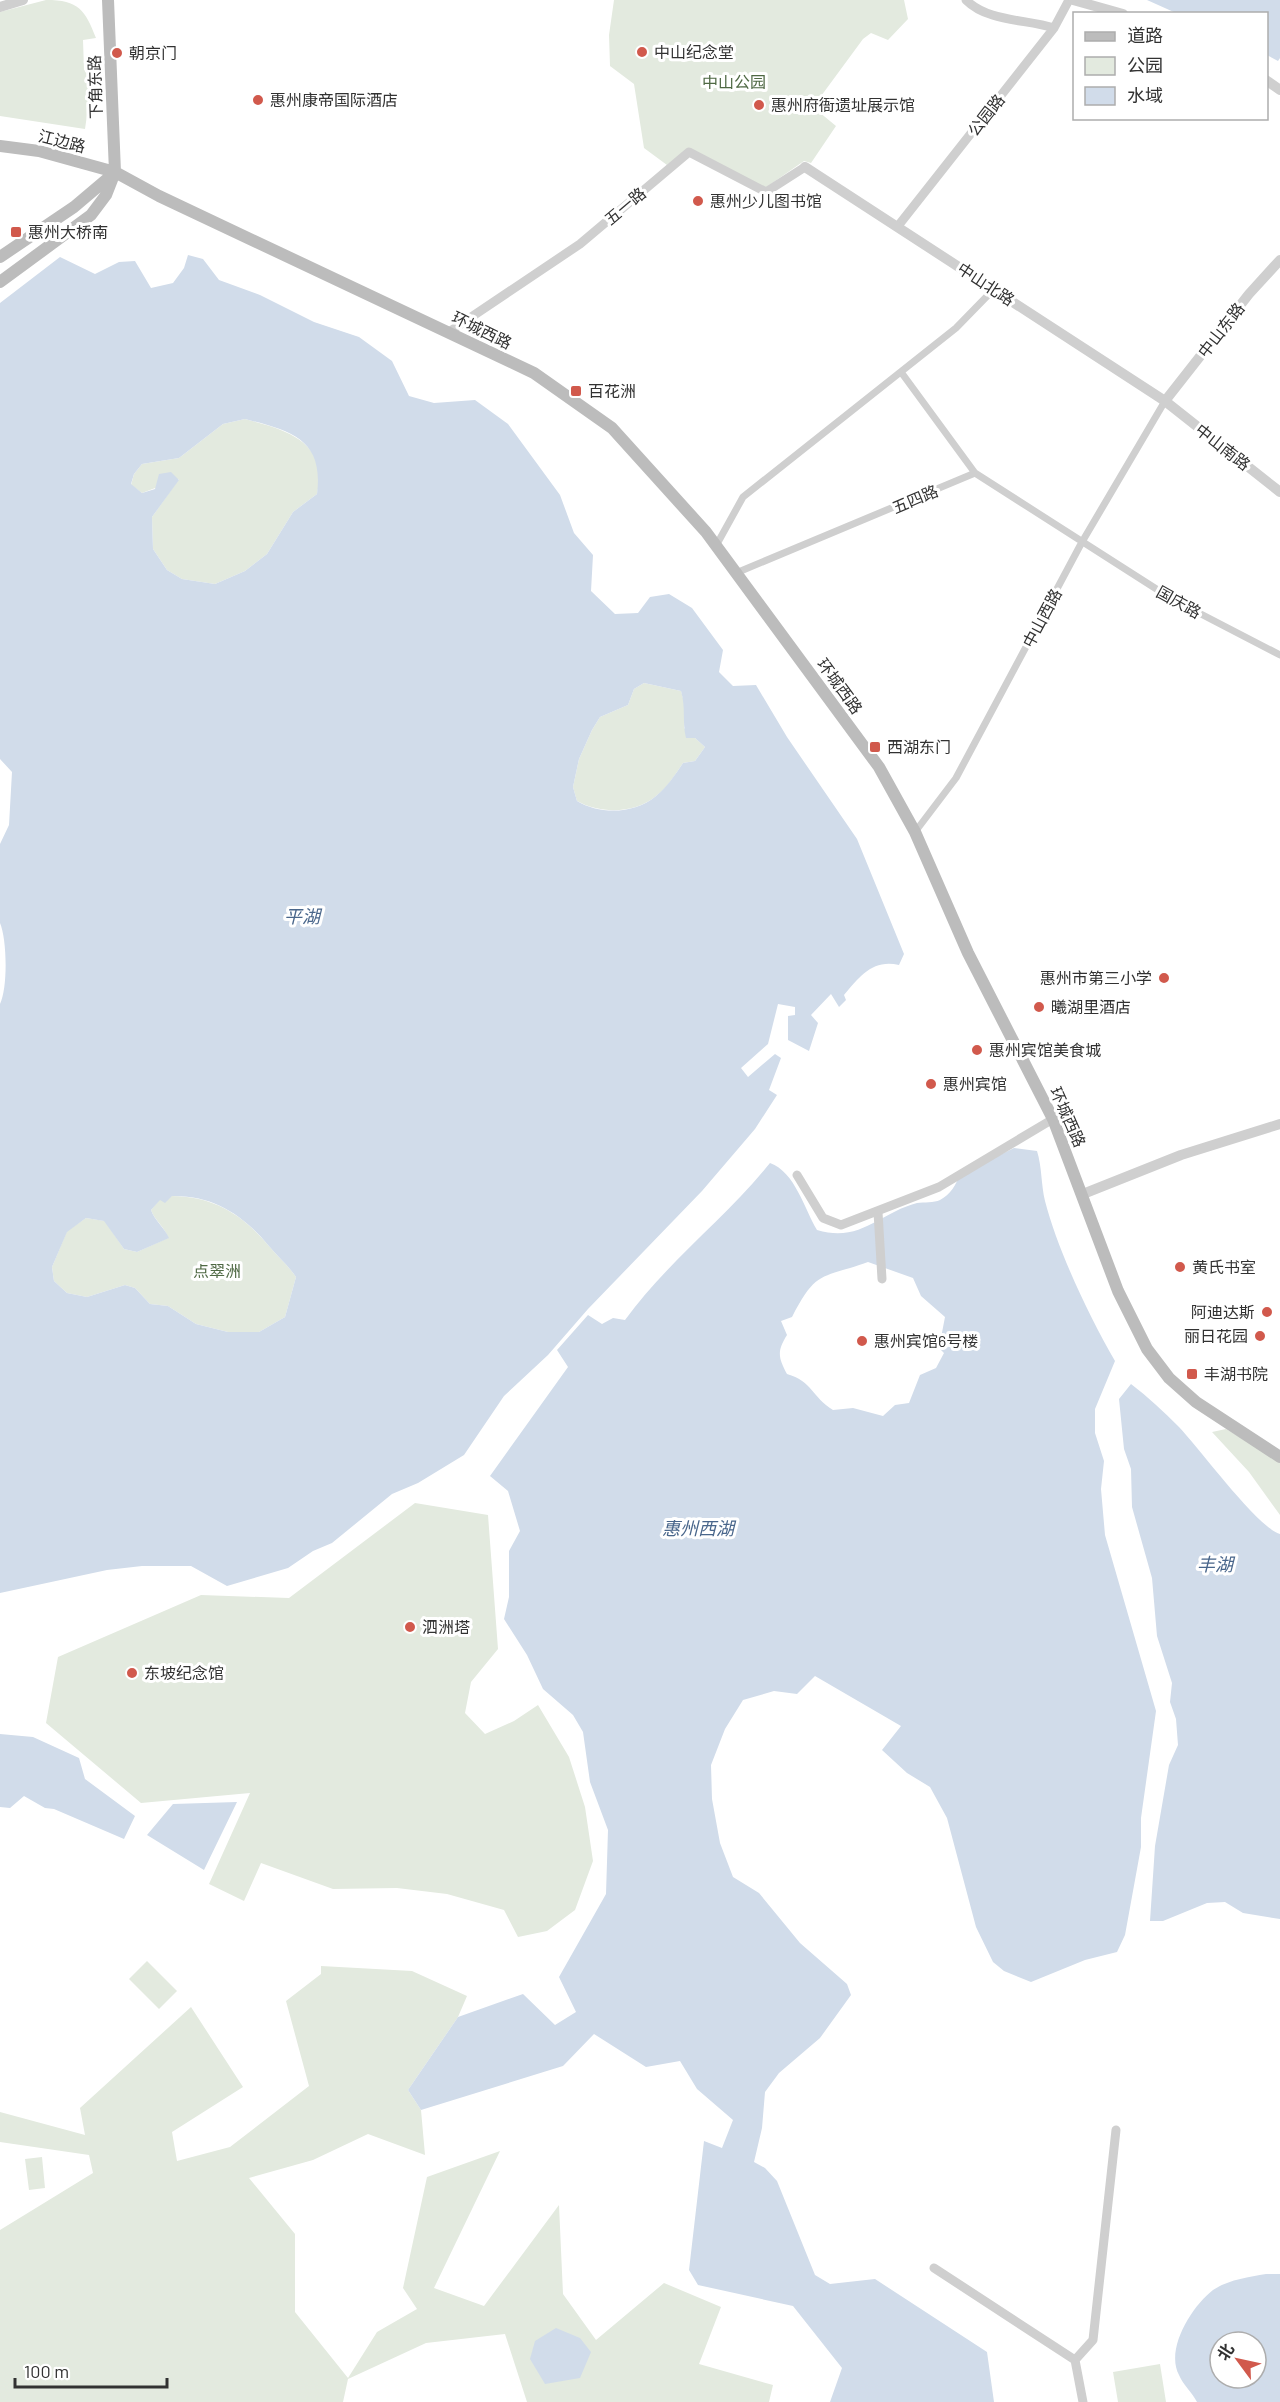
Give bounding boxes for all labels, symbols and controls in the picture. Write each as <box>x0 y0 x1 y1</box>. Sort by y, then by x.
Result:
legend <box>1073 12 1268 120</box>
text: 道路 <box>1127 24 1163 46</box>
place label: 中山纪念堂 <box>654 42 734 61</box>
place label: 朝京门 <box>129 43 177 62</box>
marker: 中山纪念堂 <box>635 45 649 59</box>
marker: 朝京门 <box>110 46 124 60</box>
text: 公园 <box>1127 54 1163 76</box>
street label: 下角东路 <box>84 55 105 119</box>
park label: 中山公园 <box>702 72 766 91</box>
text: 水域 <box>1127 84 1163 106</box>
place label: 惠州康帝国际酒店 <box>270 90 398 109</box>
street label: 公园路 <box>963 90 1008 139</box>
marker: 惠州康帝国际酒店 <box>251 93 265 107</box>
place label: 惠州府衙遗址展示馆 <box>771 95 915 114</box>
marker: 惠州府衙遗址展示馆 <box>752 98 766 112</box>
street label: 江边路 <box>37 125 88 156</box>
street label: 五一路 <box>600 183 649 228</box>
place label: 惠州少儿图书馆 <box>710 191 822 210</box>
marker: 惠州少儿图书馆 <box>691 194 705 208</box>
place label: 惠州大桥南 <box>28 222 108 241</box>
marker: 惠州大桥南 <box>9 225 23 239</box>
street label: 中山北路 <box>954 258 1018 309</box>
street label: 中山东路 <box>1193 299 1248 361</box>
street label: 环城西路 <box>449 307 515 352</box>
place label: 百花洲 <box>588 381 636 400</box>
marker: 百花洲 <box>569 384 583 398</box>
street label: 中山南路 <box>1192 419 1254 474</box>
street label: 五四路 <box>889 480 941 517</box>
street label: 国庆路 <box>1154 582 1205 622</box>
street label: 中山西路 <box>1018 585 1065 650</box>
street label: 环城西路 <box>814 654 867 717</box>
place label: 西湖东门 <box>887 737 951 756</box>
marker: 西湖东门 <box>868 740 882 754</box>
water label: 平湖 <box>284 905 323 927</box>
place label: 惠州市第三小学 <box>1040 968 1152 987</box>
marker: 惠州市第三小学 <box>1157 971 1171 985</box>
place label: 曦湖里酒店 <box>1051 997 1131 1016</box>
marker: 曦湖里酒店 <box>1032 1000 1046 1014</box>
place label: 惠州宾馆美食城 <box>989 1040 1101 1059</box>
marker: 惠州宾馆美食城 <box>970 1043 984 1057</box>
place label: 惠州宾馆 <box>943 1074 1007 1093</box>
marker: 惠州宾馆 <box>924 1077 938 1091</box>
street label: 环城西路 <box>1047 1084 1090 1150</box>
place label: 黄氏书室 <box>1192 1257 1256 1276</box>
marker: 黄氏书室 <box>1173 1260 1187 1274</box>
park label: 点翠洲 <box>193 1261 241 1280</box>
place label: 阿迪达斯 <box>1191 1302 1255 1321</box>
marker: 阿迪达斯 <box>1260 1305 1274 1319</box>
place label: 丽日花园 <box>1184 1326 1248 1345</box>
marker: 丽日花园 <box>1253 1329 1267 1343</box>
place label: 惠州宾馆6号楼 <box>874 1331 978 1350</box>
marker: 惠州宾馆6号楼 <box>855 1334 869 1348</box>
place label: 丰湖书院 <box>1204 1364 1268 1383</box>
marker: 丰湖书院 <box>1185 1367 1199 1381</box>
water label: 惠州西湖 <box>662 1517 737 1539</box>
water label: 丰湖 <box>1197 1553 1236 1575</box>
place label: 泗洲塔 <box>422 1617 470 1636</box>
marker: 泗洲塔 <box>403 1620 417 1634</box>
place label: 东坡纪念馆 <box>144 1663 224 1682</box>
marker: 东坡纪念馆 <box>125 1666 139 1680</box>
north arrow <box>1208 2330 1268 2390</box>
text: 北 <box>1213 2340 1237 2363</box>
scale bar <box>15 2351 166 2389</box>
text: 100 m <box>24 2360 69 2382</box>

